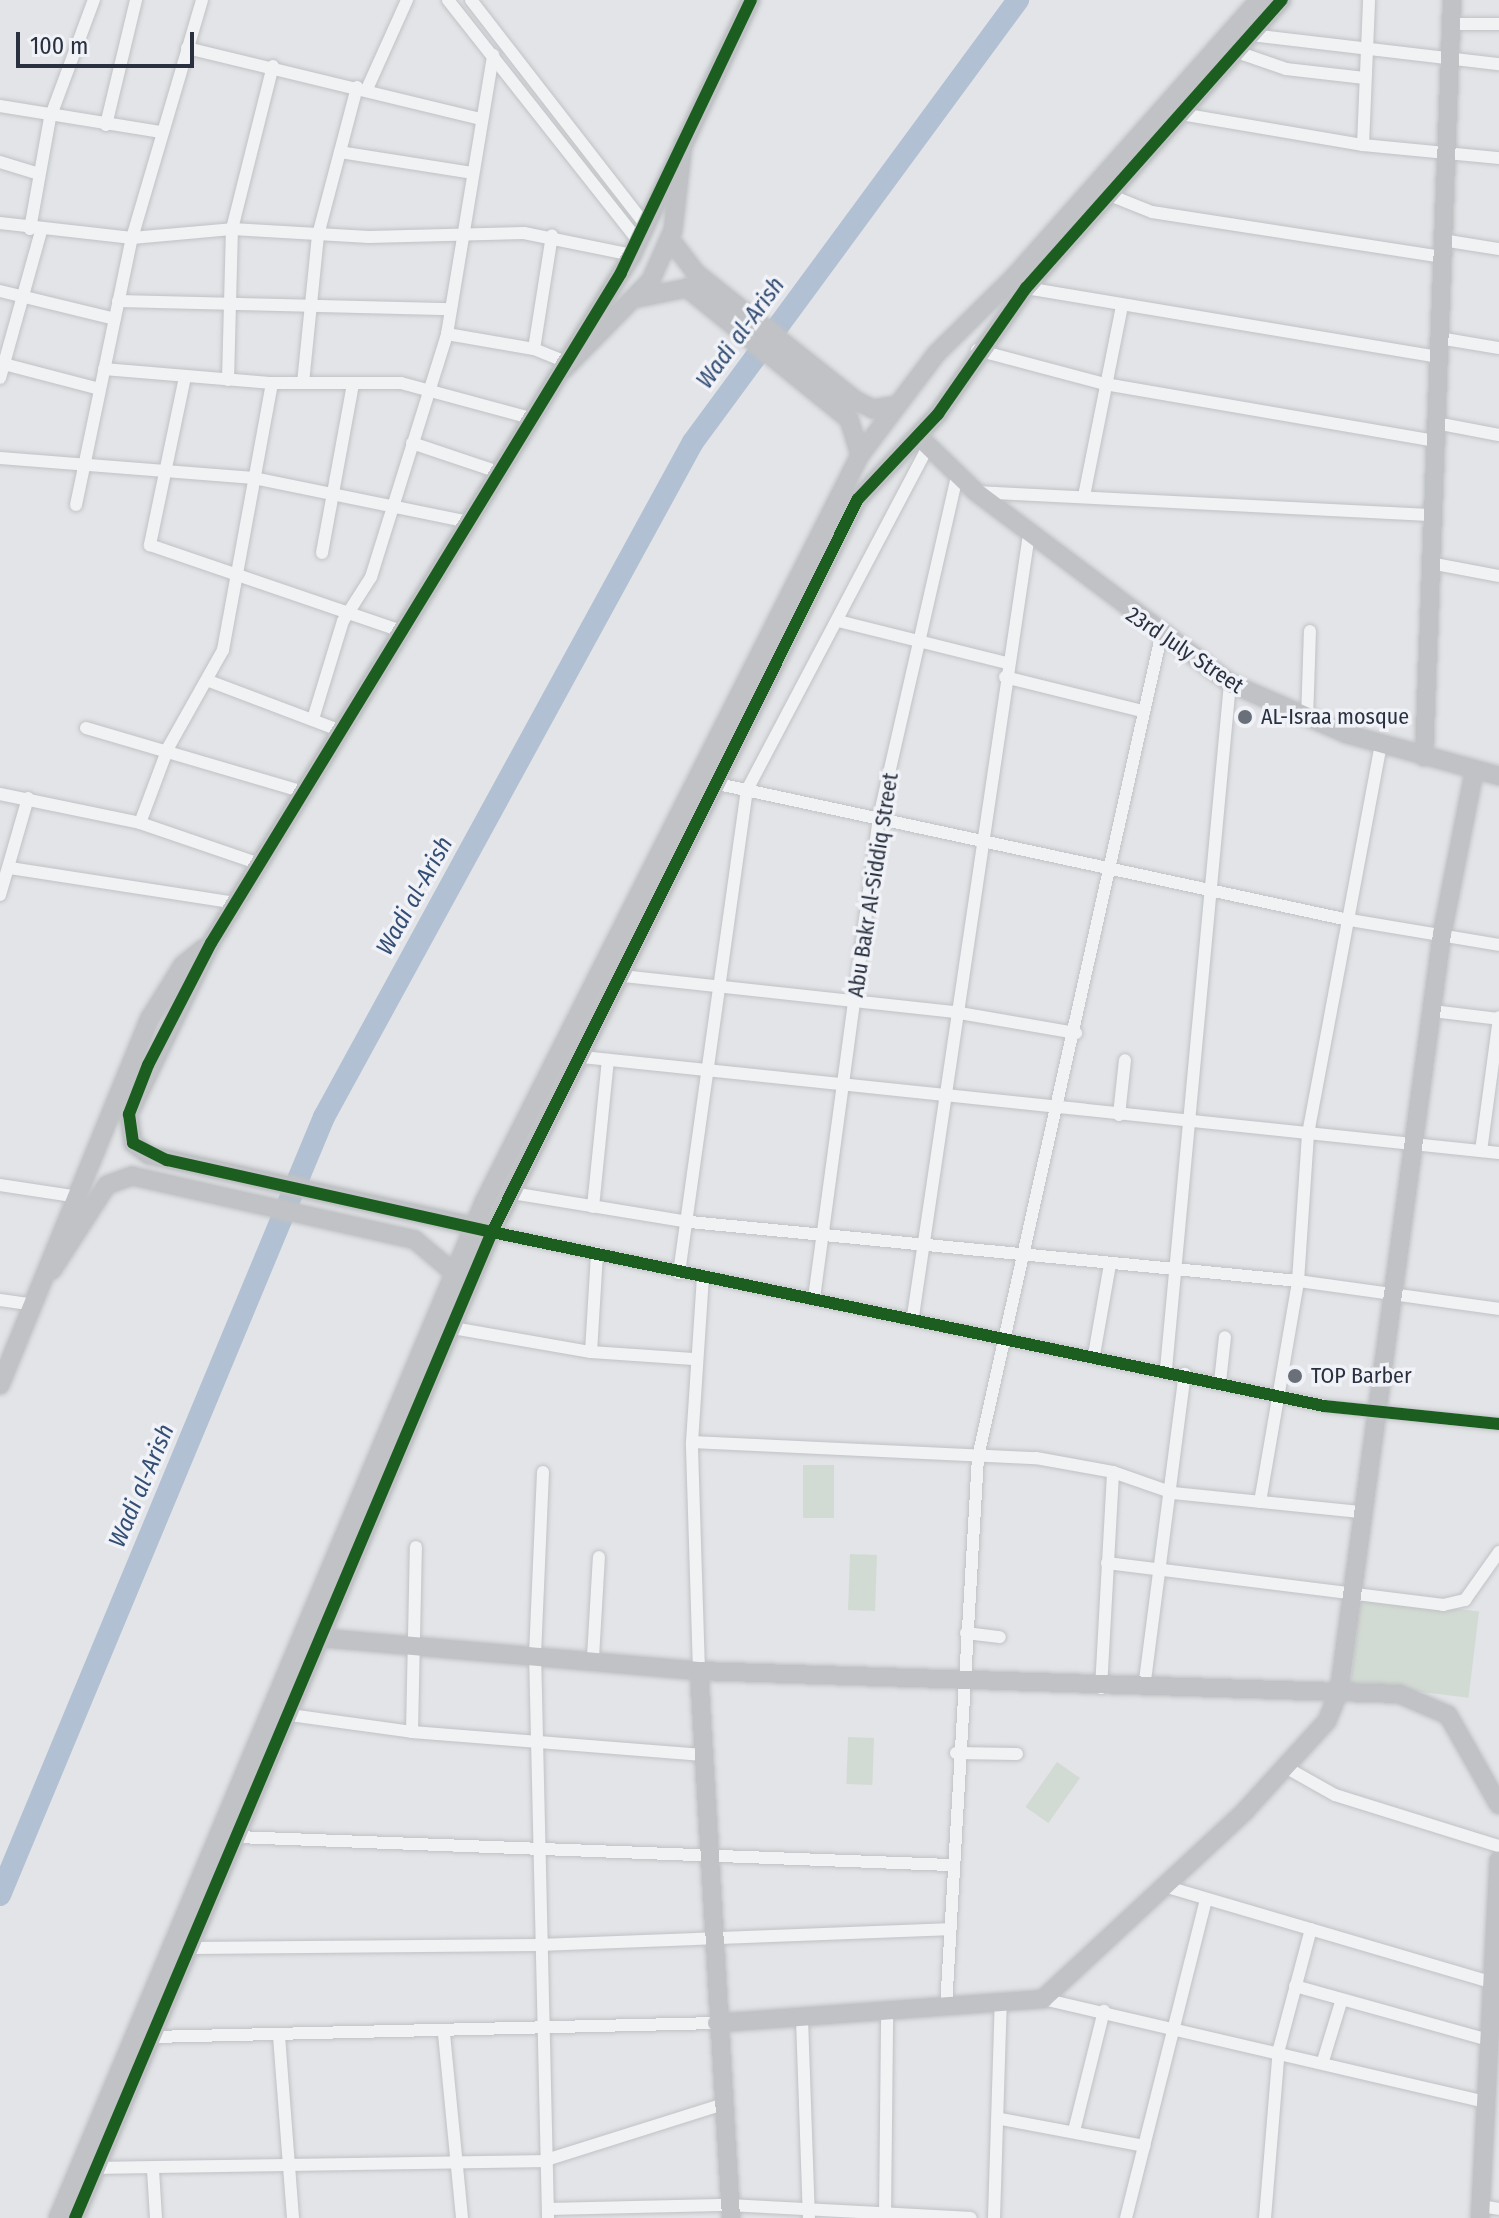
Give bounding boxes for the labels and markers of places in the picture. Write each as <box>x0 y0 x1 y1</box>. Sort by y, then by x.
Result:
place label: AL-Israa mosque <box>1261 704 1409 730</box>
marker: AL-Israa mosque <box>1236 708 1254 726</box>
place label: TOP Barber <box>1311 1363 1412 1389</box>
marker: TOP Barber <box>1286 1367 1304 1385</box>

